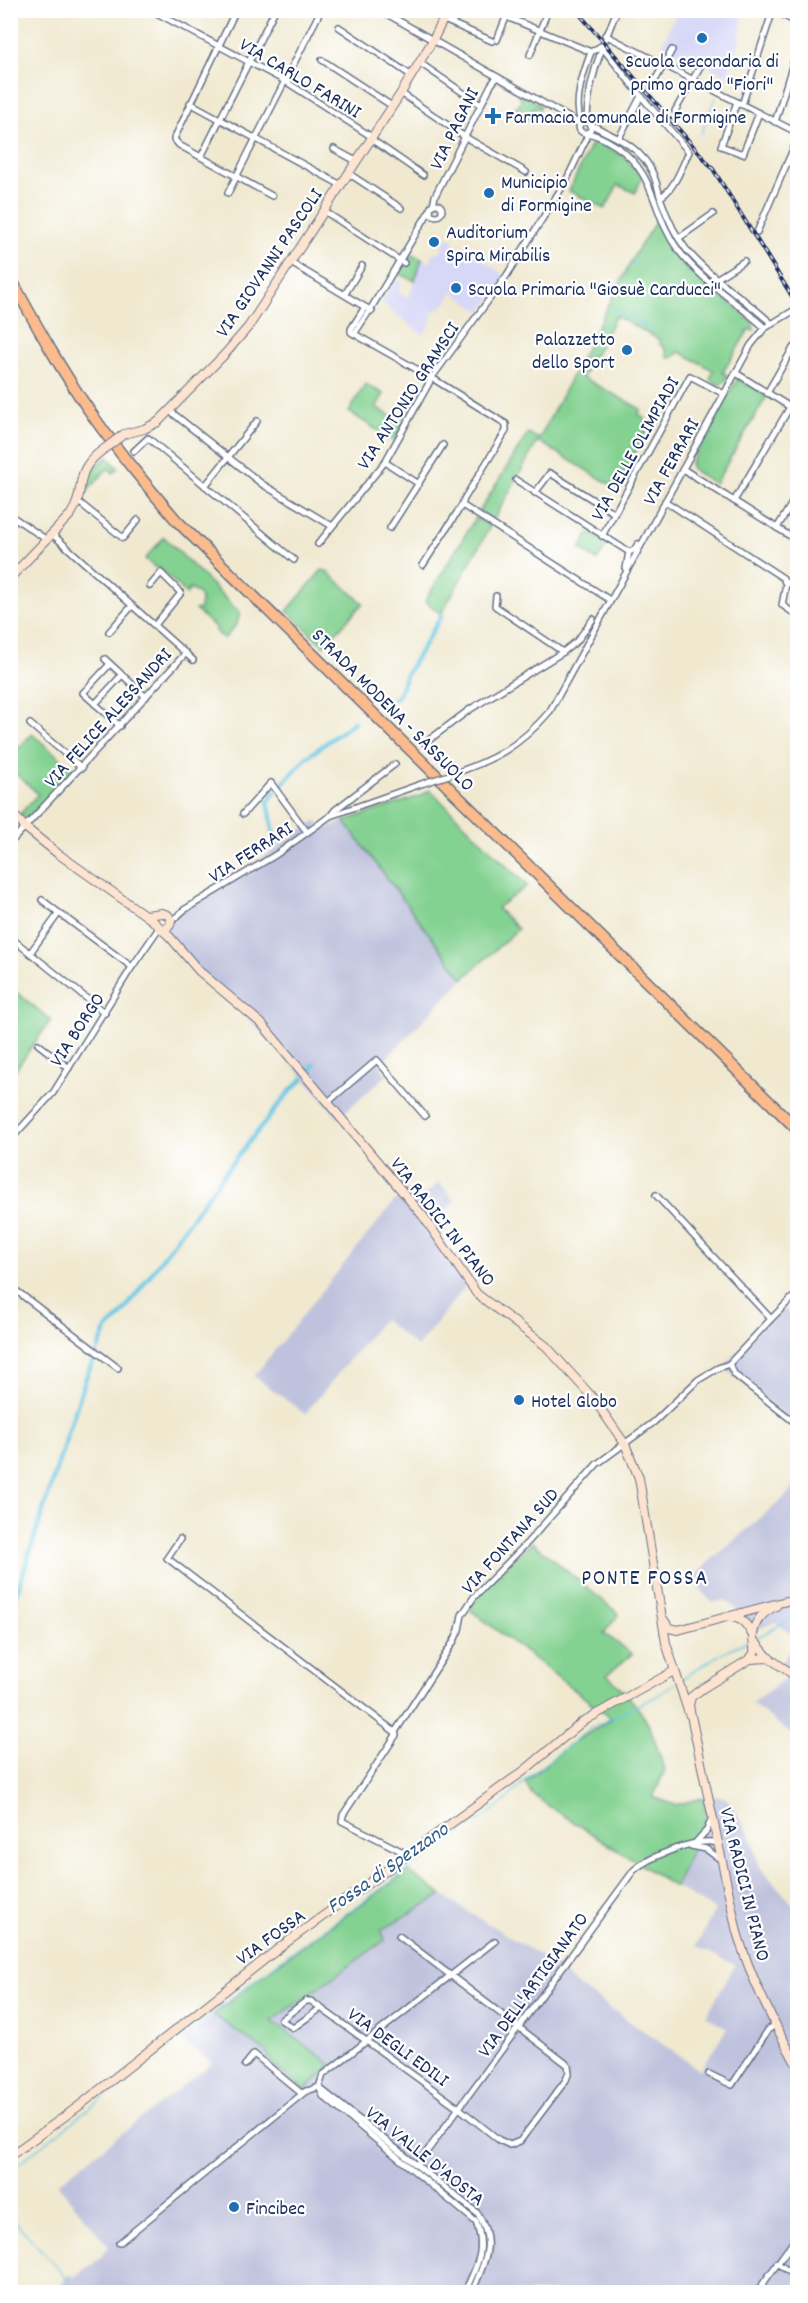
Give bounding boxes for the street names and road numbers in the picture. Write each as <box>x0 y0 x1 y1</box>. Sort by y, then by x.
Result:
street label: VIA CARLO FARINI <box>233 32 366 127</box>
street label: VIA PAGANI <box>424 83 488 175</box>
street label: VIA GIOVANNI PASCOLI <box>210 183 331 344</box>
street label: VIA ANTONIO GRAMSCI <box>351 317 468 476</box>
street label: VIA DELLE OLIMPIADI <box>585 372 688 527</box>
street label: VIA FERRARI <box>637 414 708 511</box>
street label: STRADA MODENA - SASSUOLO <box>304 623 480 799</box>
street label: VIA FELICE ALESSANDRI <box>39 643 180 795</box>
street label: VIA FERRARI <box>204 816 299 891</box>
street label: VIA BORGO <box>44 988 113 1073</box>
street label: VIA RADICI IN PIANO <box>382 1152 501 1293</box>
street label: VIA FONTANA SUD <box>456 1483 567 1601</box>
street label: VIA RADICI IN PIANO <box>710 1805 776 1964</box>
street label: VIA FOSSA <box>231 1903 313 1973</box>
street label: VIA DELL'ARTIGIANATO <box>472 1907 597 2064</box>
street label: VIA DEGLI EDILI <box>341 2002 454 2095</box>
street label: VIA VALLE D'AOSTA <box>358 2100 490 2214</box>

